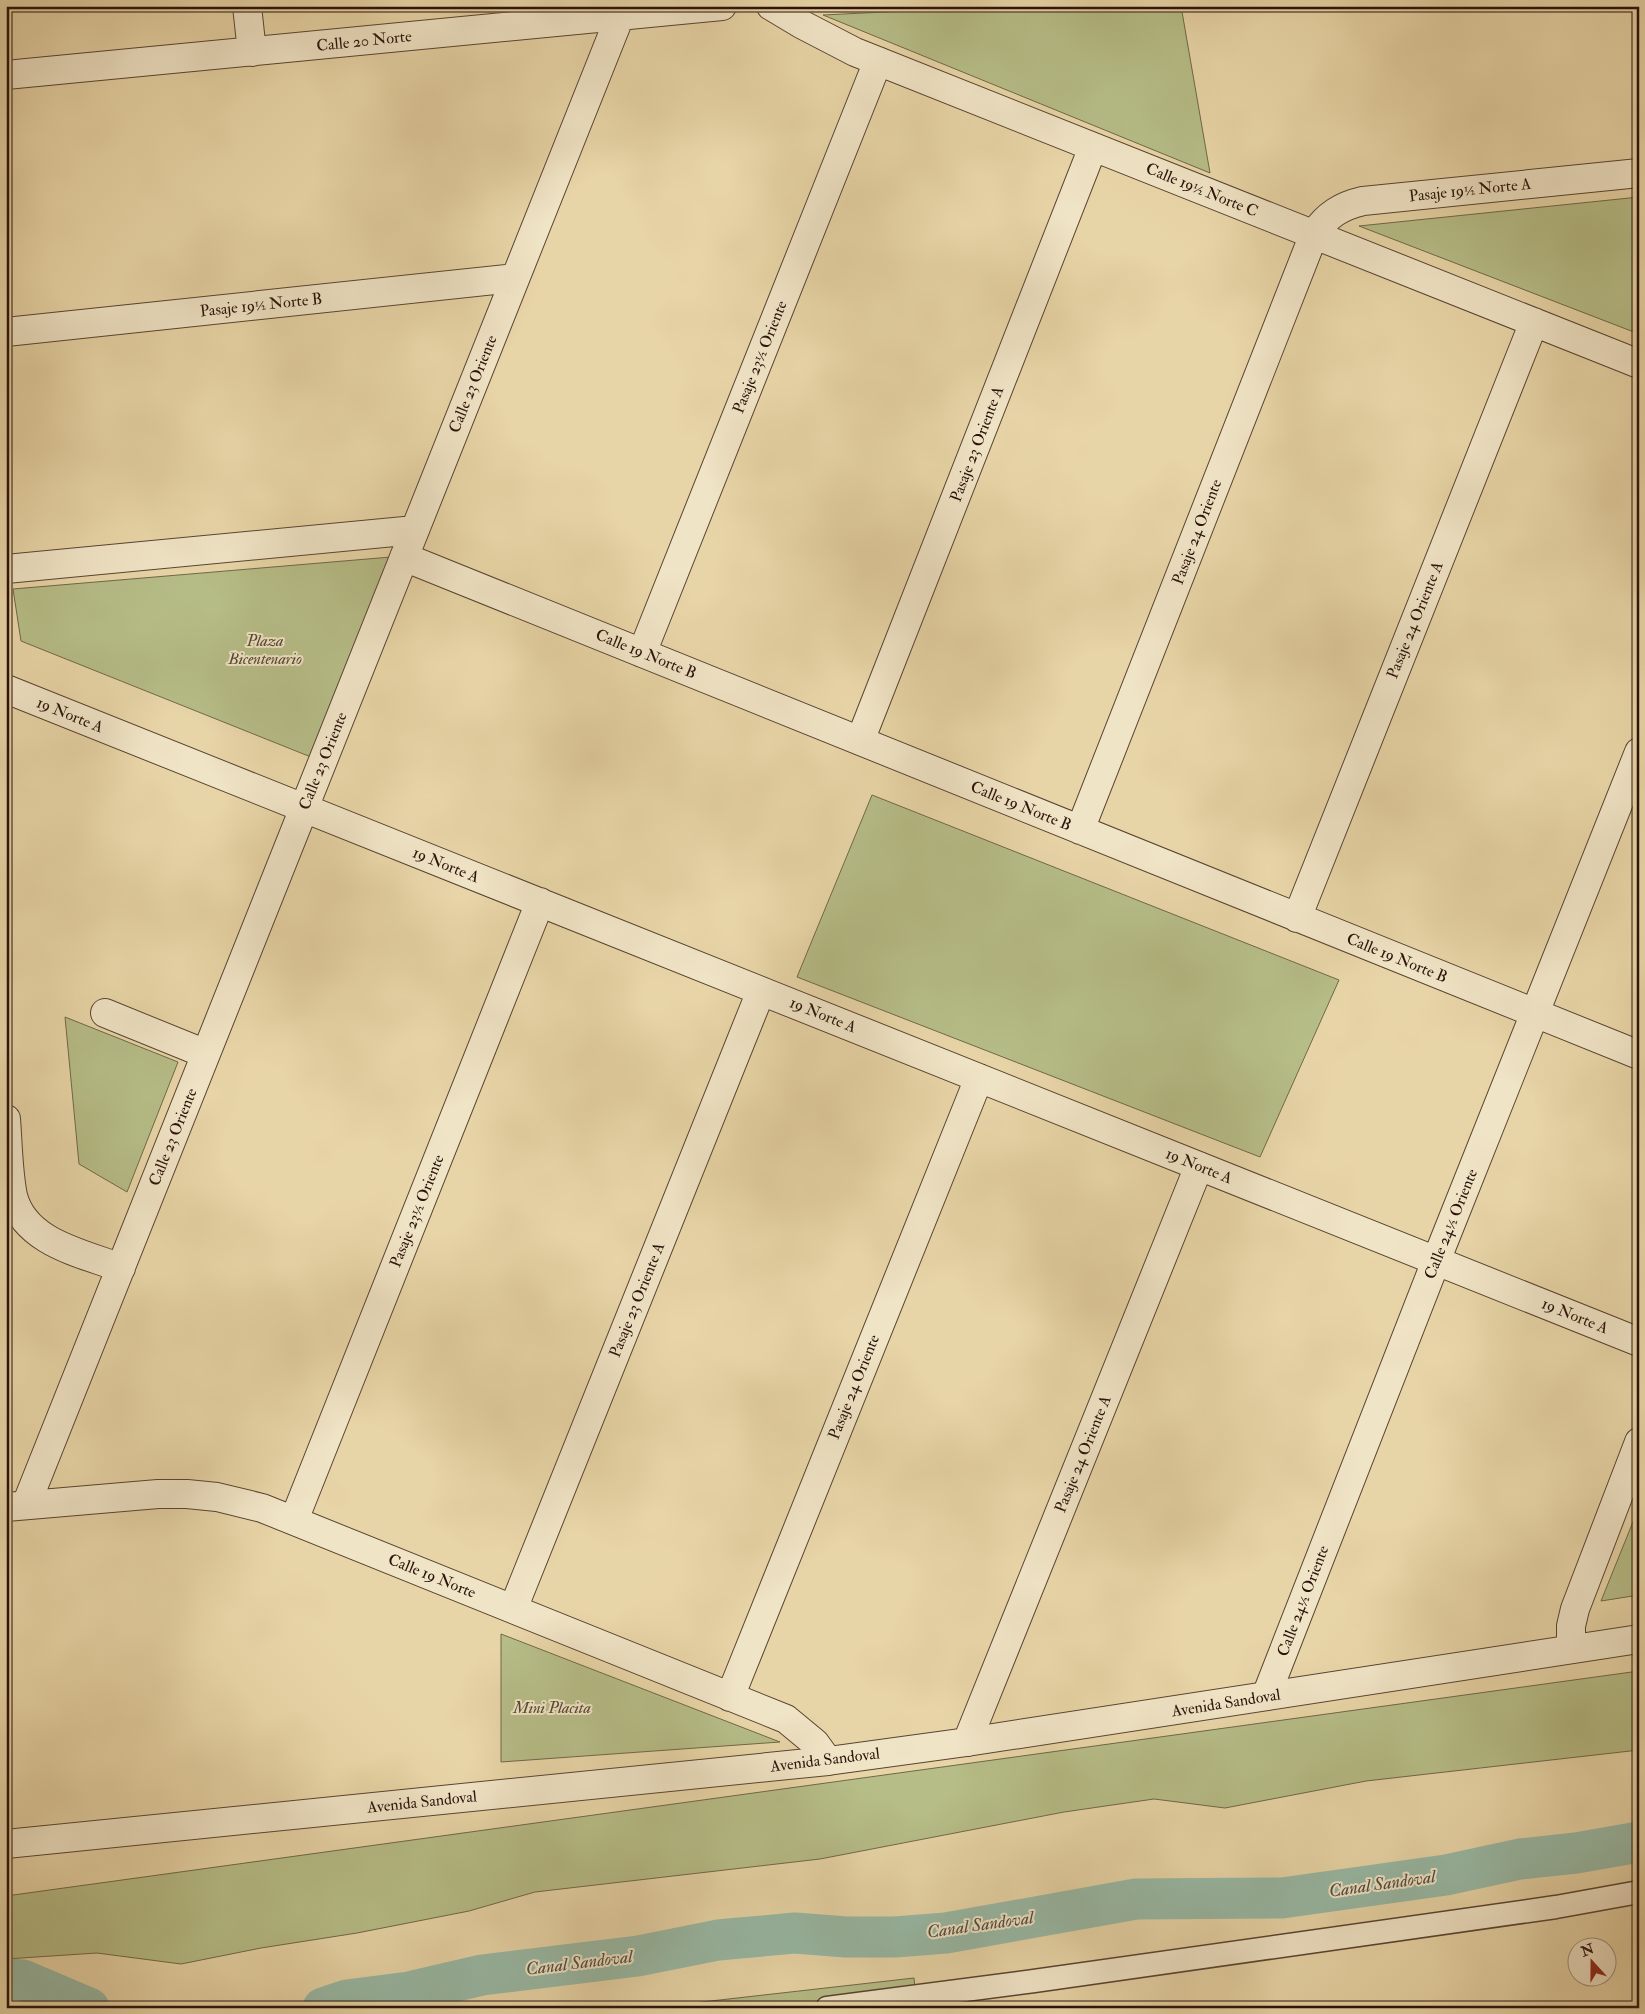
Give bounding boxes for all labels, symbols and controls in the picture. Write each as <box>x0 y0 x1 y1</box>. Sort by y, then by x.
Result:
street label: Calle 20 Norte <box>315 26 413 56</box>
street label: Calle 19½ Norte C <box>1143 158 1261 222</box>
street label: Pasaje 19½ Norte A <box>1408 174 1532 206</box>
street label: Pasaje 19½ Norte B <box>199 289 323 321</box>
street label: Pasaje 23½ Oriente <box>728 297 792 416</box>
street label: Calle 23 Oriente <box>444 332 502 436</box>
street label: Pasaje 23 Oriente A <box>946 383 1008 505</box>
street label: Pasaje 24 Oriente <box>1168 476 1226 588</box>
street label: Pasaje 24 Oriente A <box>1382 558 1448 682</box>
street label: Calle 19 Norte B <box>593 625 699 683</box>
park label: Plaza Bicentenario <box>227 631 302 669</box>
street label: 19 Norte A <box>34 693 106 737</box>
street label: Calle 23 Oriente <box>294 709 352 813</box>
street label: Calle 19 Norte B <box>968 777 1074 835</box>
street label: 19 Norte A <box>410 843 482 887</box>
street label: Calle 19 Norte B <box>1344 929 1450 987</box>
street label: 19 Norte A <box>787 993 859 1037</box>
street label: Calle 23 Oriente <box>144 1085 202 1189</box>
street label: 19 Norte A <box>1163 1144 1235 1188</box>
street label: Pasaje 23½ Oriente <box>385 1151 449 1270</box>
street label: Calle 24½ Oriente <box>1420 1166 1482 1282</box>
street label: Pasaje 23 Oriente A <box>605 1240 669 1360</box>
street label: 19 Norte A <box>1539 1294 1611 1338</box>
street label: Pasaje 24 Oriente <box>824 1331 884 1442</box>
street label: Pasaje 24 Oriente A <box>1050 1392 1116 1516</box>
street label: Calle 24½ Oriente <box>1273 1542 1333 1659</box>
street label: Calle 19 Norte <box>385 1549 479 1603</box>
street label: Avenida Sandoval <box>1169 1685 1282 1722</box>
park label: Mini Placita <box>512 1698 591 1718</box>
street label: Avenida Sandoval <box>768 1743 881 1777</box>
street label: Avenida Sandoval <box>365 1786 478 1818</box>
water label: Canal Sandoval <box>1327 1865 1438 1903</box>
water label: Canal Sandoval <box>925 1906 1036 1944</box>
north arrow <box>1568 1936 1618 1986</box>
text: N <box>1578 1940 1597 1961</box>
water label: Canal Sandoval <box>524 1945 635 1981</box>

